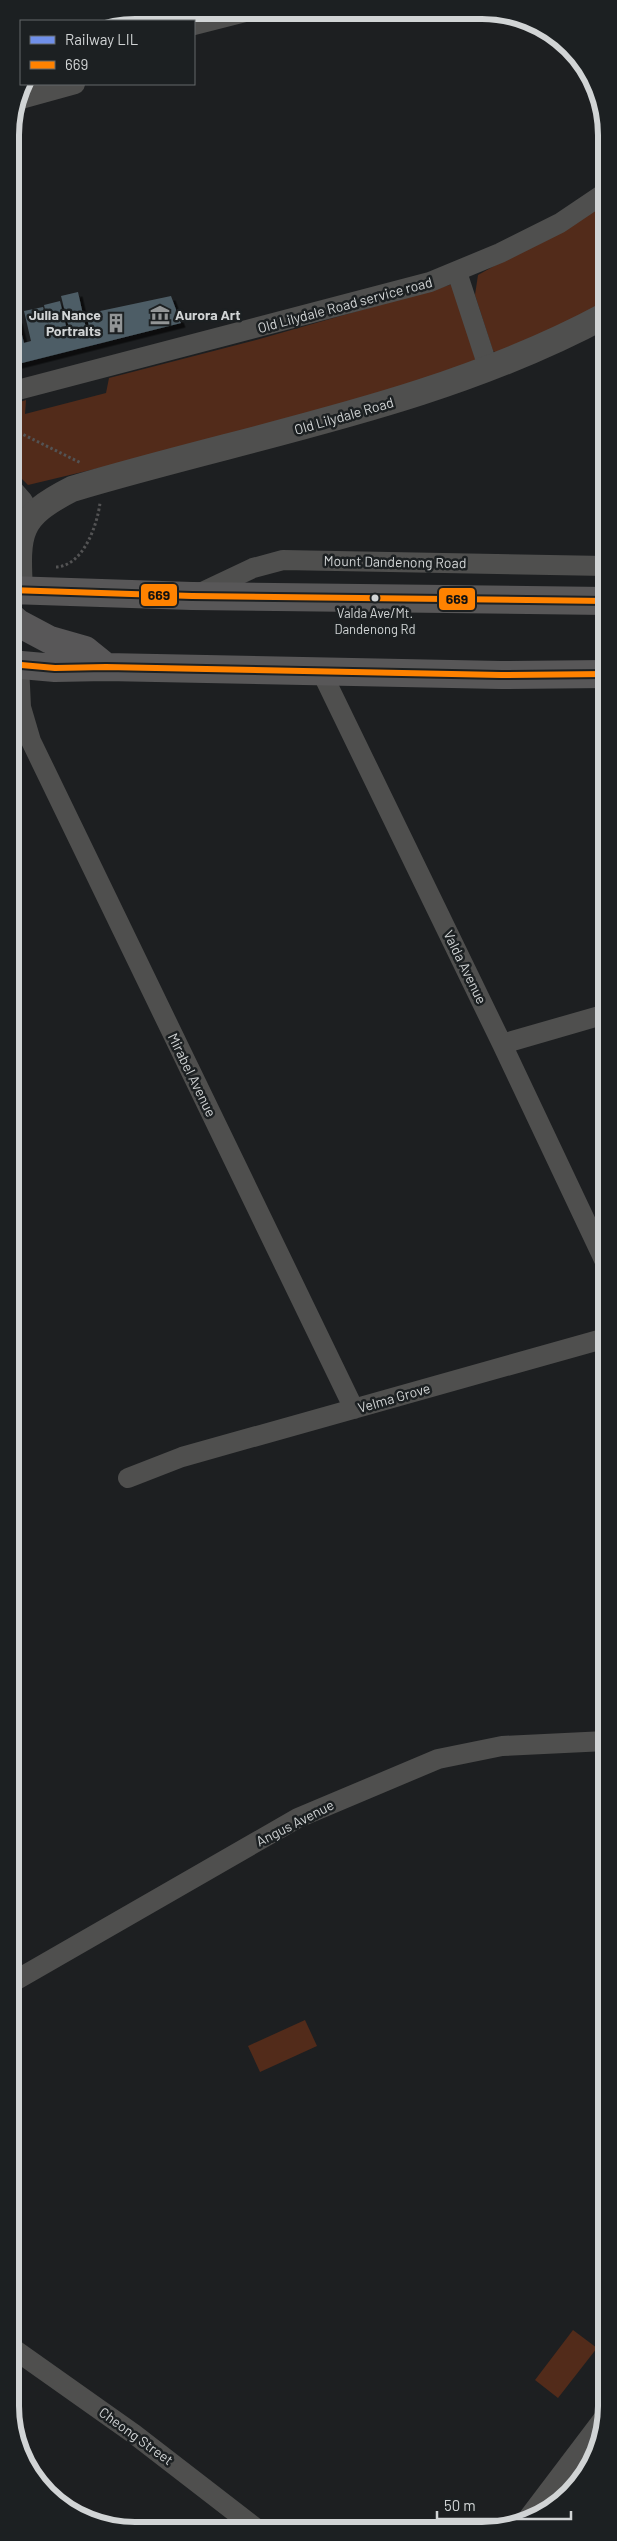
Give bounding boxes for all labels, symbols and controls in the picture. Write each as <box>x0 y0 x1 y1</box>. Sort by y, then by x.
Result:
legend <box>20 20 195 85</box>
text: Railway LIL <box>65 30 138 48</box>
text: 669 <box>65 55 88 73</box>
street label: Old Lilydale Road service road <box>256 273 434 336</box>
museum icon: Aurora Art <box>149 304 171 326</box>
place label: Julia Nance Portraits <box>29 306 101 339</box>
place label: Aurora Art <box>175 306 241 323</box>
building icon: Julia Nance Portraits <box>105 312 127 334</box>
street label: Old Lilydale Road <box>292 393 396 438</box>
street label: Mount Dandenong Road <box>324 552 467 571</box>
line badge: 669 <box>140 583 178 607</box>
text: 669 <box>148 586 170 603</box>
line badge: 669 <box>438 587 476 611</box>
text: 669 <box>446 590 468 607</box>
marker: Valda Ave/Mt. Dandenong Rd <box>370 593 380 603</box>
place label: Valda Ave/Mt. Dandenong Rd <box>334 605 416 637</box>
street label: Valda Avenue <box>440 927 491 1006</box>
street label: Mirabel Avenue <box>165 1030 220 1120</box>
street label: Velma Grove <box>356 1379 432 1416</box>
street label: Angus Avenue <box>253 1796 337 1849</box>
street label: Cheong Street <box>96 2403 177 2468</box>
scale bar <box>437 2488 571 2520</box>
text: 50 m <box>444 2496 476 2514</box>

